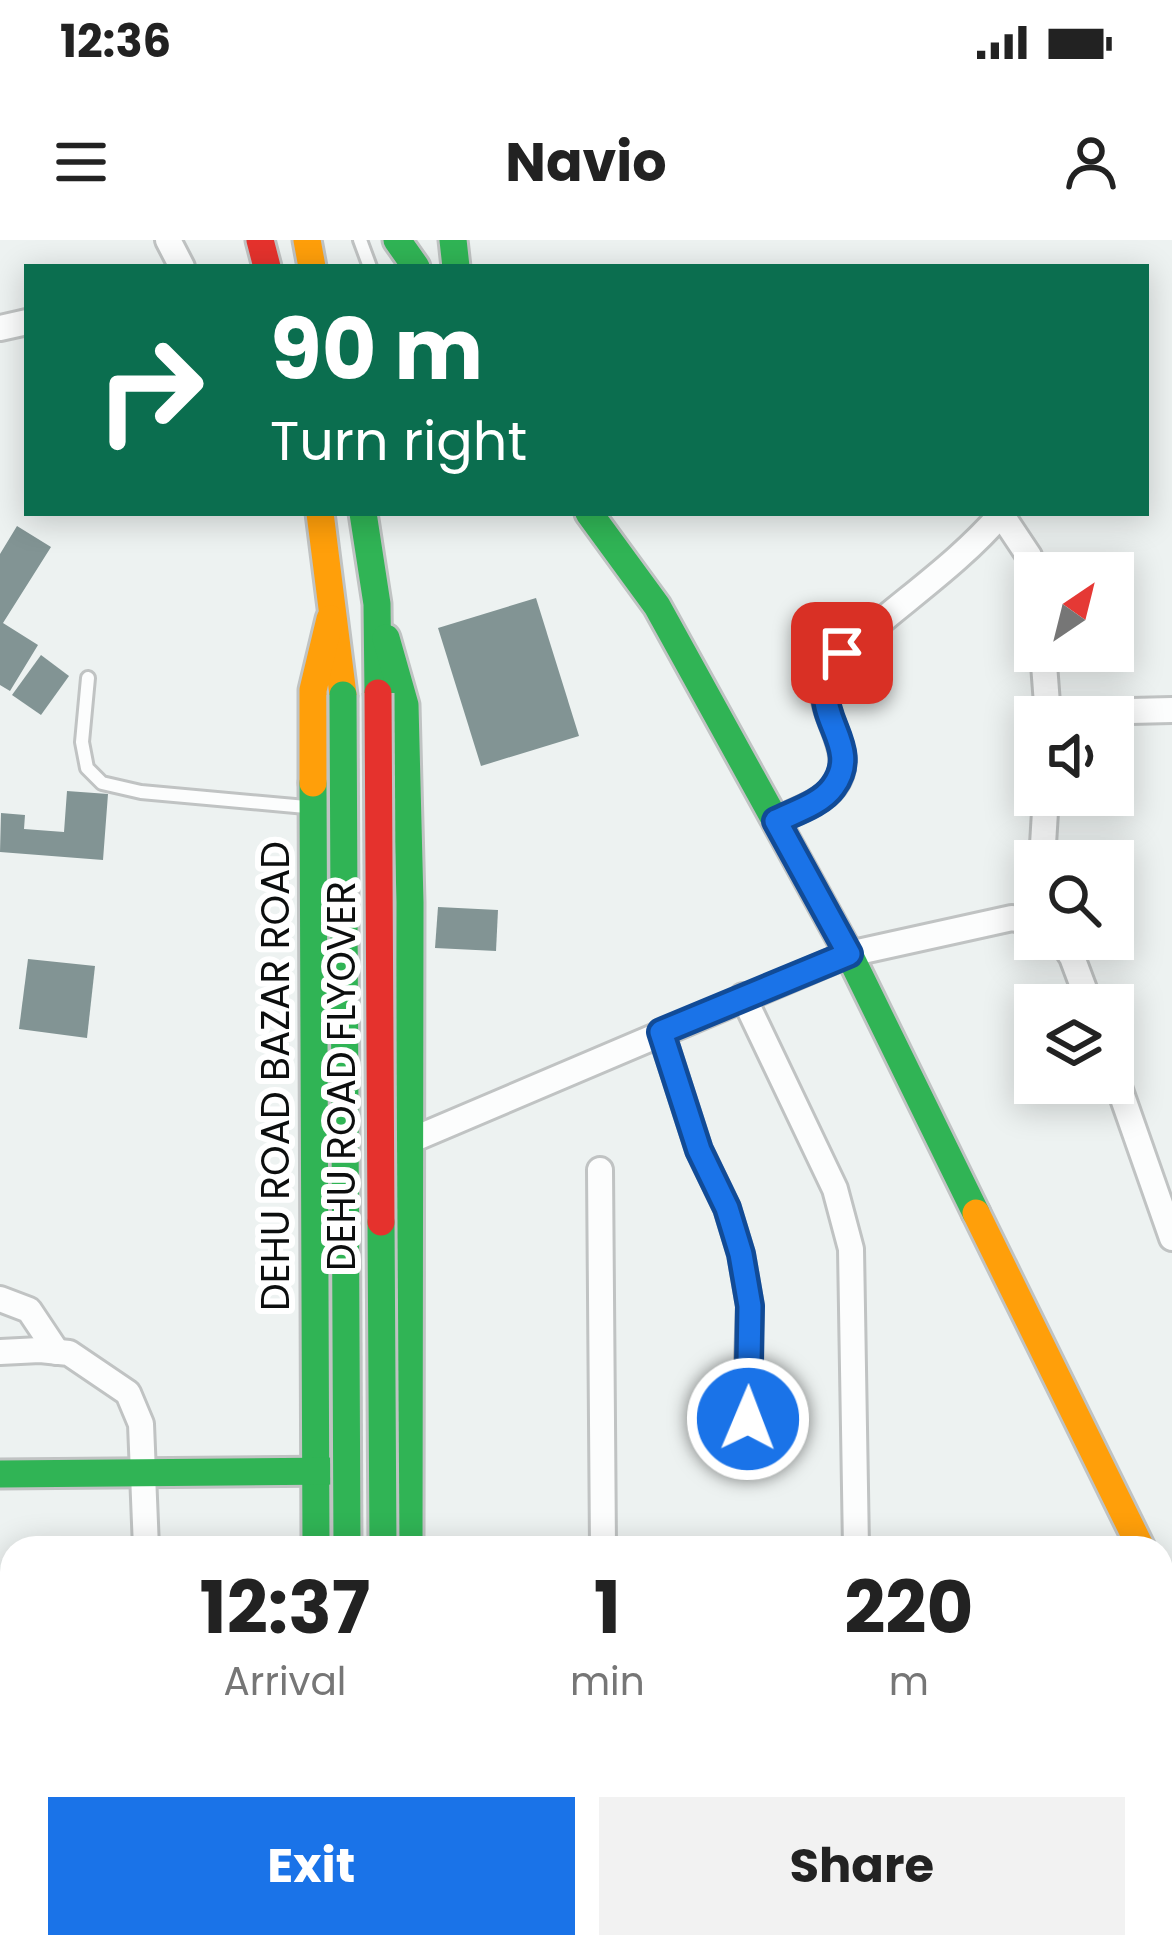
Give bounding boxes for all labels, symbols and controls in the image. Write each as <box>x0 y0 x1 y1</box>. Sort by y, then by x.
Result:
text: 12:36 <box>60 10 171 73</box>
text: Navio <box>505 124 667 200</box>
icon: menu <box>48 129 114 195</box>
icon: person <box>1058 129 1124 195</box>
text: 90 m <box>270 291 483 408</box>
icon: right <box>72 312 228 468</box>
text: Turn right <box>270 403 527 479</box>
north arrow <box>1014 552 1134 672</box>
map controls <box>1014 552 1134 1104</box>
pin <box>791 602 893 704</box>
icon: arrive <box>809 620 875 686</box>
button: sound <box>1014 696 1134 816</box>
button: search <box>1014 840 1134 960</box>
street label: DEHU ROAD BAZAR ROAD <box>248 841 303 1311</box>
street label: DEHU ROAD FLYOVER <box>314 881 369 1271</box>
button: layers <box>1014 984 1134 1104</box>
position arrow <box>685 1356 811 1482</box>
text: 12:37 <box>200 1557 370 1658</box>
text: 1 <box>594 1557 621 1658</box>
text: 220 <box>844 1557 973 1658</box>
text: Arrival <box>224 1654 346 1709</box>
text: min <box>570 1654 645 1709</box>
text: m <box>889 1654 929 1709</box>
button: Exit <box>48 1797 575 1935</box>
button: Share <box>599 1797 1125 1935</box>

